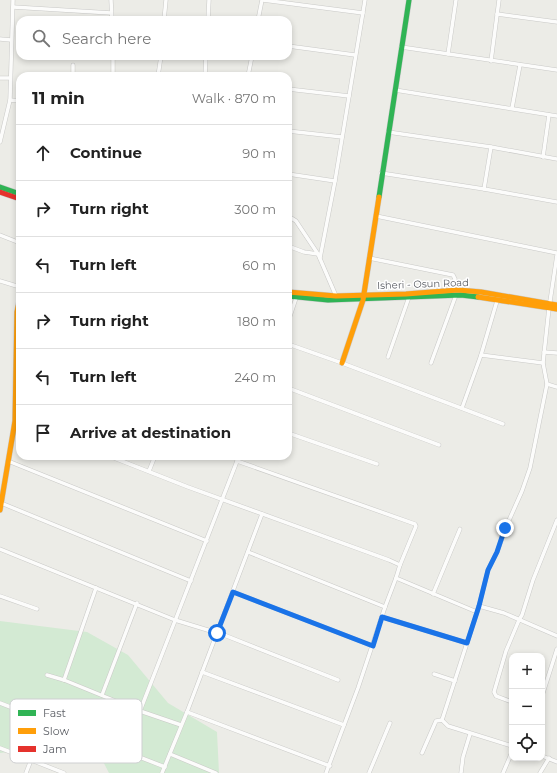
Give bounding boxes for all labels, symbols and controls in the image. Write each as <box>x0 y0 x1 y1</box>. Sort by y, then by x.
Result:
search box <box>16 16 292 60</box>
icon: search <box>30 27 52 49</box>
text: Search here <box>62 29 151 48</box>
text: 11 min <box>32 88 85 108</box>
text: Walk · 870 m <box>192 90 276 106</box>
icon: ahead <box>32 142 54 164</box>
text: Continue <box>70 143 142 162</box>
text: 90 m <box>242 145 276 161</box>
icon: right <box>32 198 54 220</box>
text: Turn right <box>70 199 149 218</box>
text: 300 m <box>234 201 276 217</box>
icon: left <box>32 254 54 276</box>
text: Turn left <box>70 255 137 274</box>
text: 60 m <box>242 257 276 273</box>
street label: Isheri - Osun Road <box>377 276 469 292</box>
icon: right <box>32 310 54 332</box>
text: Turn right <box>70 311 149 330</box>
text: 180 m <box>237 313 276 329</box>
icon: left <box>32 366 54 388</box>
text: Turn left <box>70 367 137 386</box>
text: 240 m <box>235 369 276 385</box>
icon: arrive <box>32 422 54 444</box>
text: Arrive at destination <box>70 423 231 442</box>
route end <box>496 519 514 537</box>
route start <box>208 624 226 642</box>
map controls <box>509 653 545 761</box>
button: + <box>509 653 545 689</box>
button: − <box>509 689 545 725</box>
legend <box>10 699 142 763</box>
text: Fast <box>43 706 67 720</box>
text: Slow <box>43 724 69 738</box>
button: locate <box>509 725 545 761</box>
text: Jam <box>42 742 67 756</box>

